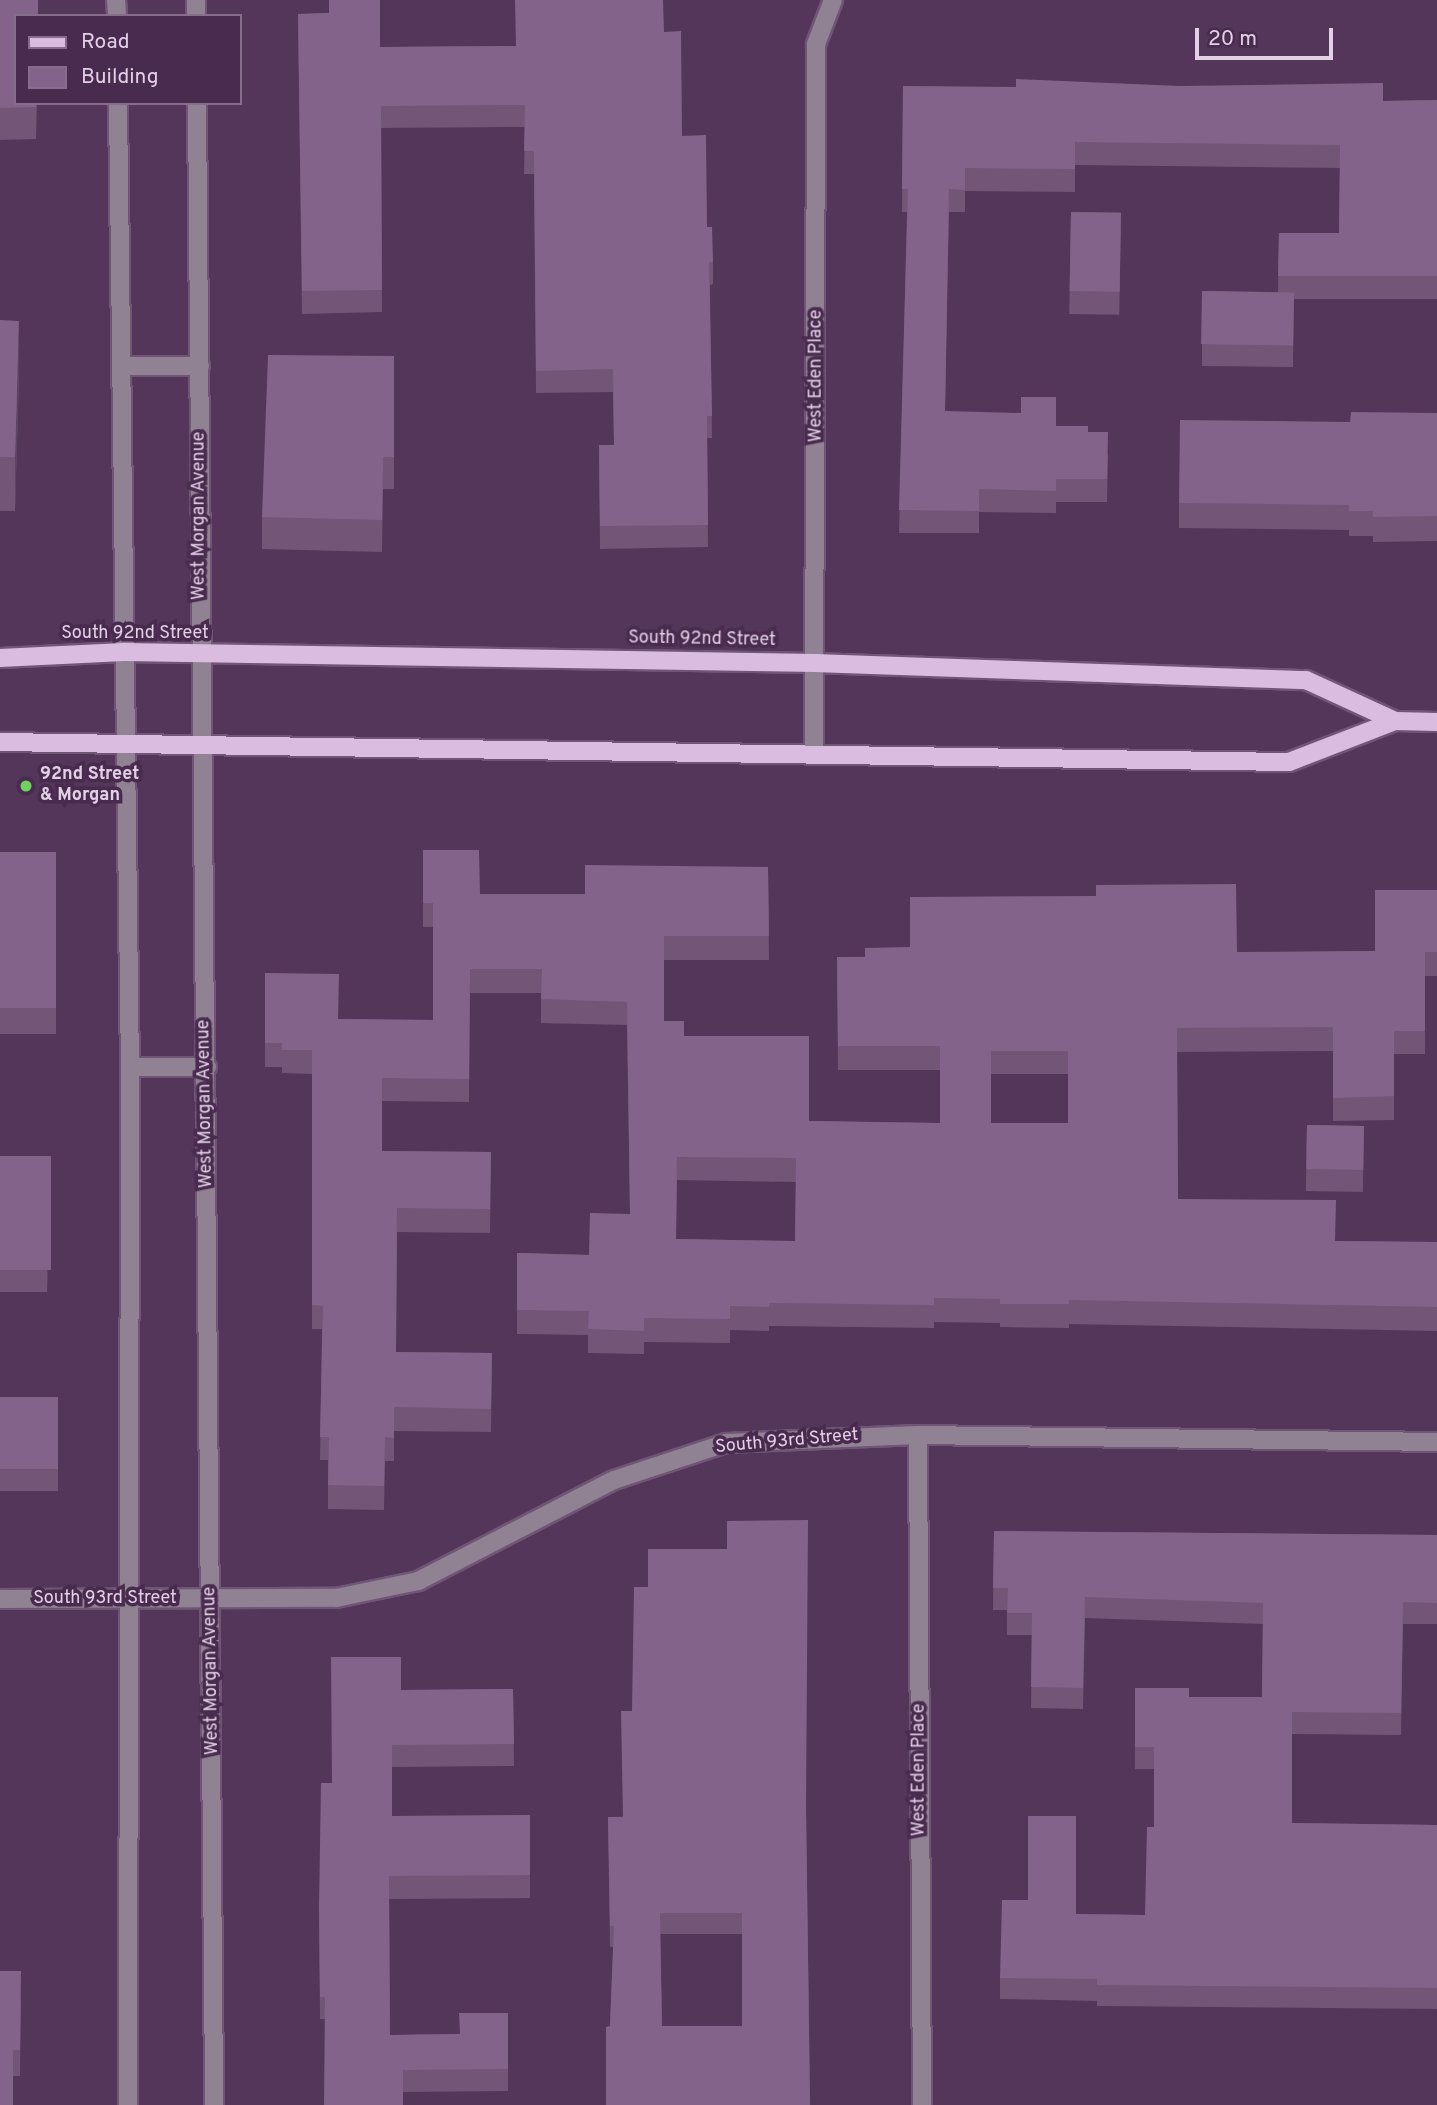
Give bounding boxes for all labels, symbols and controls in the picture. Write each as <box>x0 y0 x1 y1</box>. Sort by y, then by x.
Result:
legend <box>14 14 242 105</box>
scale bar <box>1199 14 1337 58</box>
text: 20 m <box>1208 26 1257 53</box>
text: Road <box>81 29 130 56</box>
text: Building <box>81 64 159 91</box>
street label: West Eden Place <box>806 310 828 442</box>
street label: West Morgan Avenue <box>189 431 211 601</box>
street label: South 92nd Street <box>61 623 209 645</box>
street label: South 92nd Street <box>628 628 776 652</box>
place label: 92nd Street & Morgan <box>40 765 139 808</box>
marker: 92nd Street & Morgan <box>18 778 34 794</box>
street label: West Morgan Avenue <box>194 1019 218 1189</box>
street label: South 93rd Street <box>715 1425 859 1459</box>
street label: West Morgan Avenue <box>200 1586 224 1756</box>
street label: South 93rd Street <box>33 1588 177 1610</box>
street label: West Eden Place <box>909 1704 931 1836</box>

